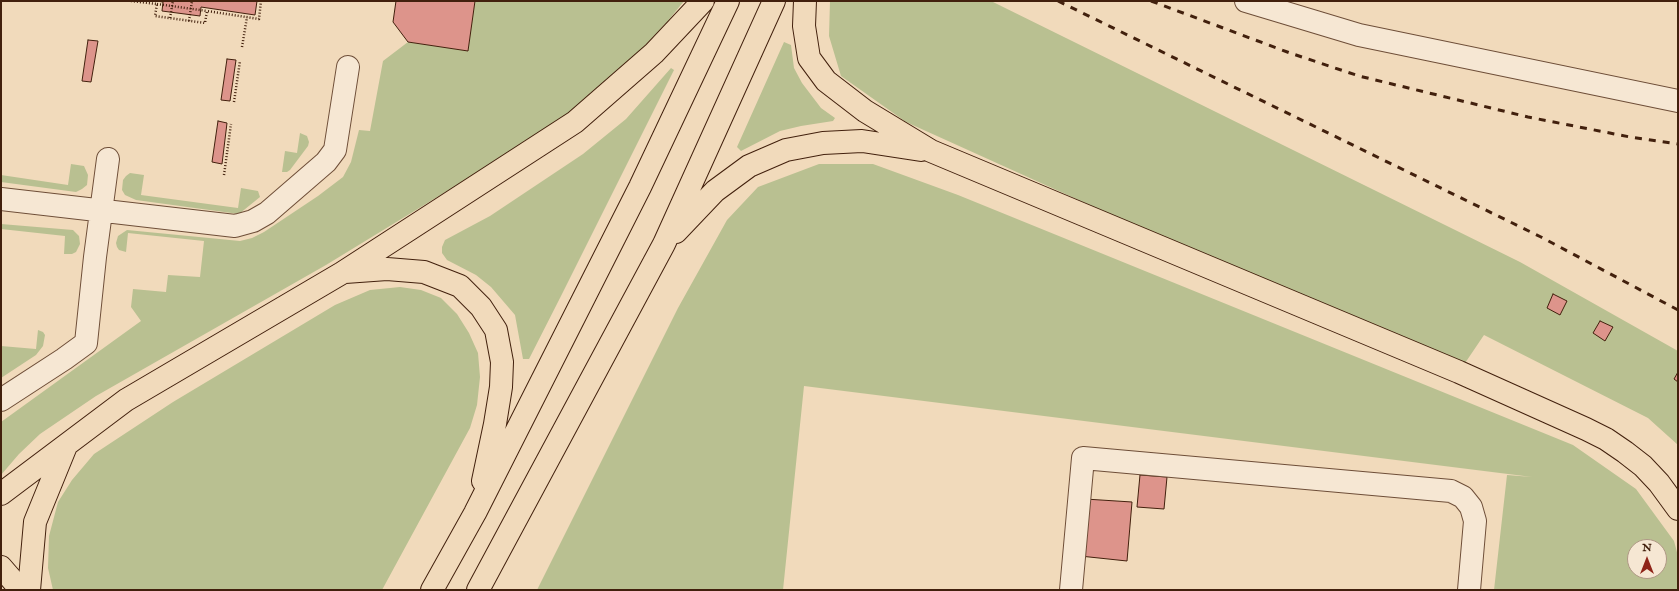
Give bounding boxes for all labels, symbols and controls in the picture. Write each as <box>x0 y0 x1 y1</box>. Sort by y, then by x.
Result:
north arrow <box>1627 539 1667 579</box>
text: N <box>1642 541 1652 555</box>

